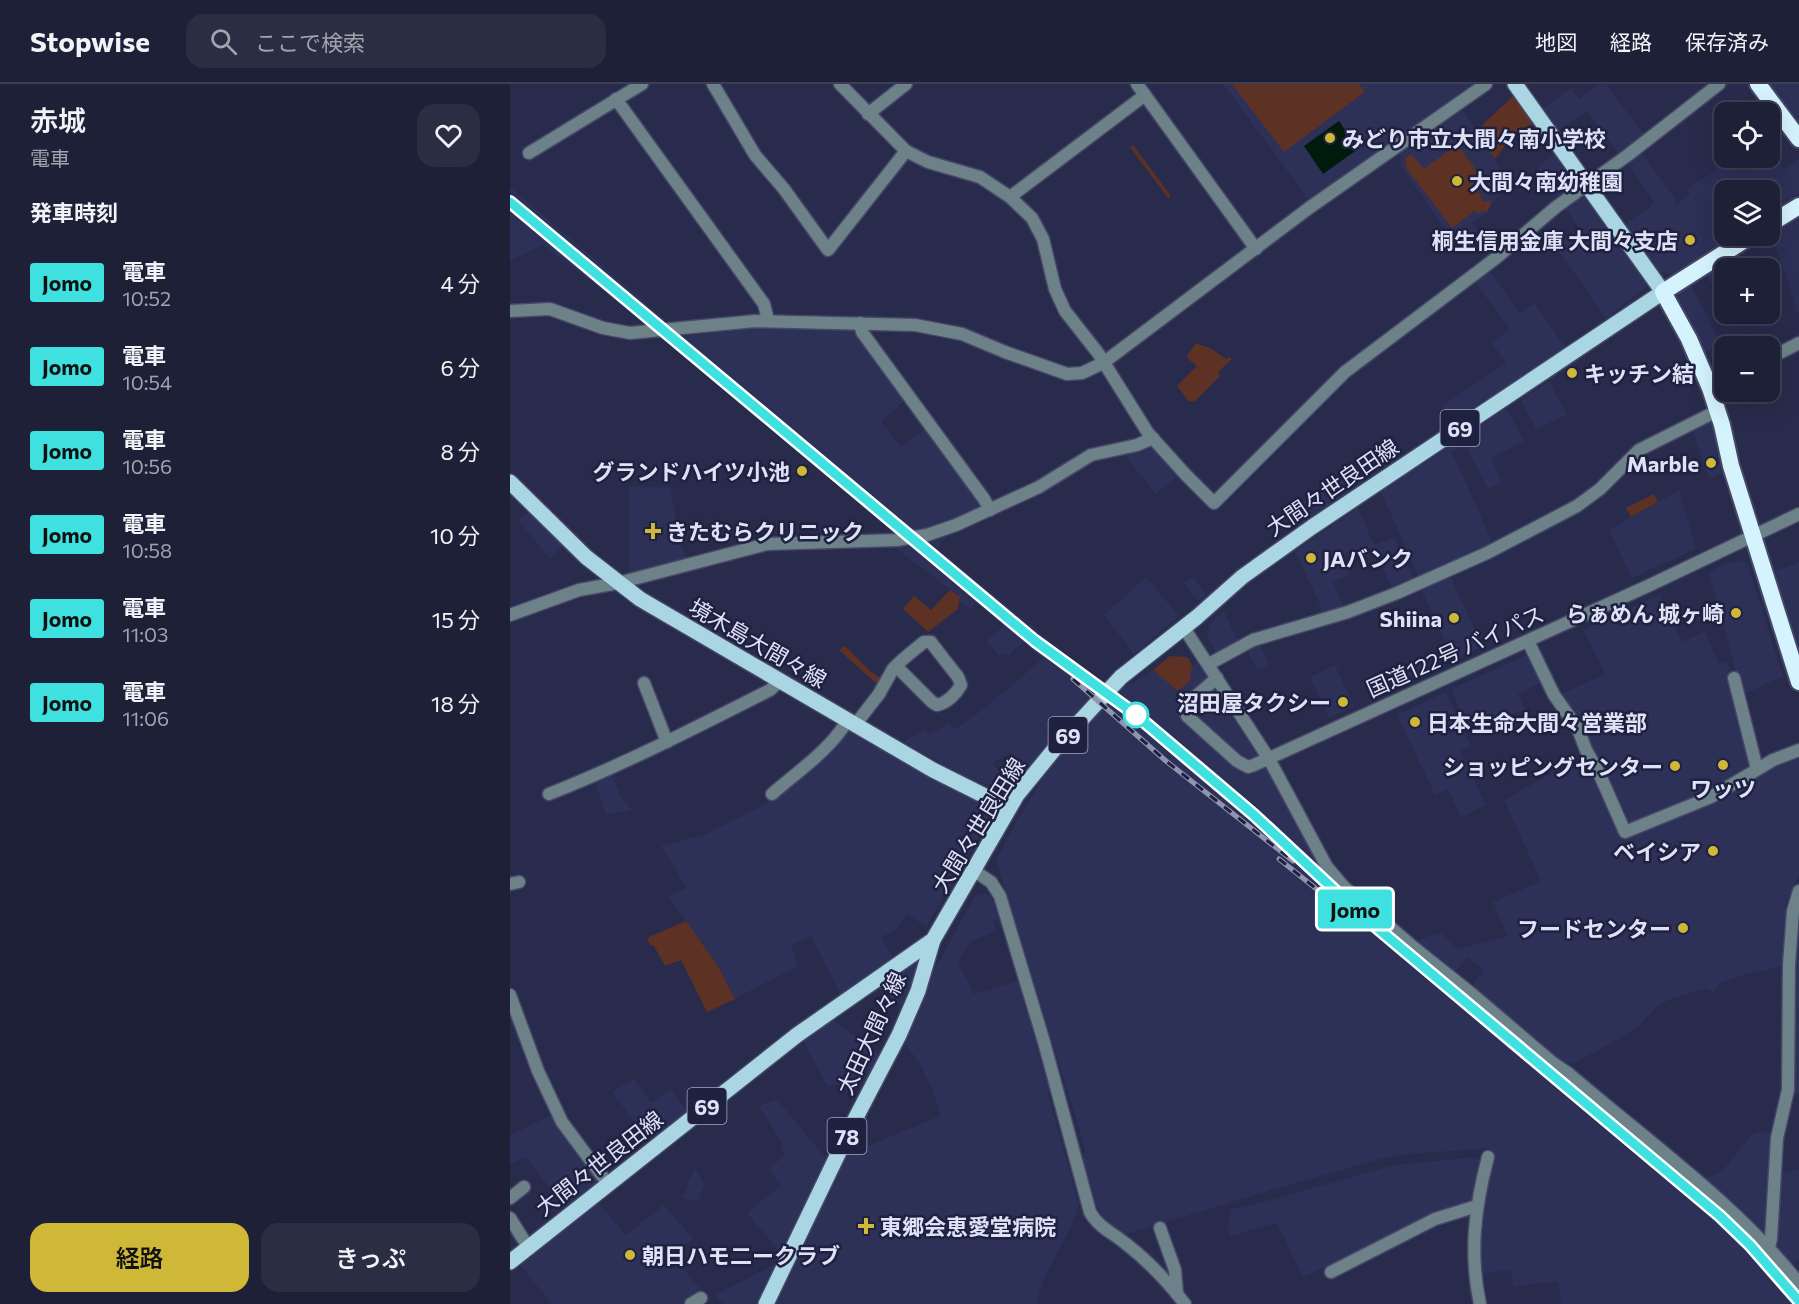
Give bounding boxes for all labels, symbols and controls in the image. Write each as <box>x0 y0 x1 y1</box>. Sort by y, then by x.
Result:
search box <box>186 14 606 68</box>
text: Stopwise <box>30 24 150 58</box>
icon: search <box>207 25 240 58</box>
text: ここで検索 <box>255 29 365 56</box>
text: 地図 <box>1535 29 1577 54</box>
text: 経路 <box>1610 29 1652 54</box>
text: 保存済み <box>1685 29 1769 54</box>
map controls <box>1714 102 1780 402</box>
button: locate <box>1714 102 1780 168</box>
text: 赤城 <box>30 103 86 137</box>
button: heart <box>417 104 480 167</box>
place label: みどり市立大間々南小学校 <box>1342 125 1606 152</box>
marker: みどり市立大間々南小学校 <box>1323 131 1337 145</box>
text: 電車 <box>30 146 70 170</box>
place label: 大間々南幼稚園 <box>1469 168 1623 195</box>
marker: 大間々南幼稚園 <box>1450 174 1464 188</box>
button: layers <box>1714 180 1780 246</box>
text: 発車時刻 <box>30 199 118 226</box>
place label: 桐生信用金庫 大間々支店 <box>1432 227 1678 254</box>
marker: 桐生信用金庫 大間々支店 <box>1683 233 1697 247</box>
text: 電車 <box>122 258 166 285</box>
button: + <box>1714 258 1780 324</box>
text: Jomo <box>42 270 92 295</box>
text: 4 分 <box>441 270 480 297</box>
text: 10:52 <box>122 286 171 310</box>
button: − <box>1714 336 1780 402</box>
text: 電車 <box>122 342 166 369</box>
text: Jomo <box>42 354 92 379</box>
text: 6 分 <box>440 354 480 381</box>
place label: キッチン結 <box>1584 360 1694 387</box>
marker: キッチン結 <box>1565 366 1579 380</box>
text: 10:54 <box>122 370 172 394</box>
road number: 69 <box>1440 410 1480 446</box>
text: 電車 <box>122 426 166 453</box>
street label: 大間々世良田線 <box>1261 433 1403 541</box>
text: Jomo <box>42 438 92 463</box>
text: 8 分 <box>440 438 480 465</box>
place label: Marble <box>1627 450 1699 477</box>
text: 10:56 <box>122 454 172 478</box>
marker: Marble <box>1704 456 1718 470</box>
place label: グランドハイツ小池 <box>592 458 790 485</box>
marker: グランドハイツ小池 <box>795 464 809 478</box>
text: 電車 <box>122 510 166 537</box>
place label: きたむらクリニック <box>666 518 864 545</box>
text: Jomo <box>42 522 92 547</box>
text: 10 分 <box>430 522 480 549</box>
marker: きたむらクリニック <box>644 522 662 540</box>
text: 10:58 <box>122 538 172 562</box>
place label: JAバンク <box>1323 545 1413 572</box>
marker: JAバンク <box>1304 551 1318 565</box>
street label: 境木島大間々線 <box>685 593 831 693</box>
text: 電車 <box>122 594 166 621</box>
street label: 国道122号 バイパス <box>1362 600 1548 702</box>
place label: らぁめん 城ヶ崎 <box>1566 600 1724 627</box>
place label: Shiina <box>1379 605 1442 632</box>
text: Jomo <box>42 606 92 631</box>
text: 15 分 <box>432 606 480 633</box>
marker: らぁめん 城ヶ崎 <box>1729 606 1743 620</box>
marker: Shiina <box>1447 611 1461 625</box>
text: 11:03 <box>122 622 168 646</box>
text: 電車 <box>122 678 166 705</box>
place label: 沼田屋タクシー <box>1177 689 1331 716</box>
text: Jomo <box>42 690 92 715</box>
text: 18 分 <box>431 690 480 717</box>
marker: 沼田屋タクシー <box>1336 695 1350 709</box>
unlabelled marker <box>1123 702 1149 728</box>
text: 11:06 <box>122 706 169 730</box>
place label: 日本生命大間々営業部 <box>1427 709 1647 736</box>
marker: 日本生命大間々営業部 <box>1408 715 1422 729</box>
road number: 69 <box>1048 717 1088 753</box>
street label: 大間々世良田線 <box>926 753 1030 897</box>
place label: ショッピングセンター <box>1443 753 1663 780</box>
marker: ワッツ <box>1716 758 1730 772</box>
marker: ショッピングセンター <box>1668 759 1682 773</box>
place label: ワッツ <box>1690 775 1756 802</box>
place label: ベイシア <box>1613 838 1701 865</box>
marker: ベイシア <box>1706 844 1720 858</box>
line badge: Jomo <box>1313 890 1397 928</box>
text: Jomo <box>1330 897 1380 922</box>
place label: フードセンター <box>1517 915 1671 942</box>
marker: フードセンター <box>1676 921 1690 935</box>
street label: 太田大間々線 <box>831 967 911 1099</box>
road number: 69 <box>688 1088 726 1124</box>
street label: 大間々世良田線 <box>530 1105 668 1221</box>
road number: 78 <box>828 1118 866 1154</box>
place label: 東郷会恵愛堂病院 <box>880 1213 1056 1240</box>
marker: 東郷会恵愛堂病院 <box>857 1217 875 1235</box>
button: 経路 <box>30 1223 249 1292</box>
button: きっぷ <box>261 1223 480 1292</box>
place label: 朝日ハモ二ークラブ <box>642 1242 840 1269</box>
marker: 朝日ハモ二ークラブ <box>623 1248 637 1262</box>

